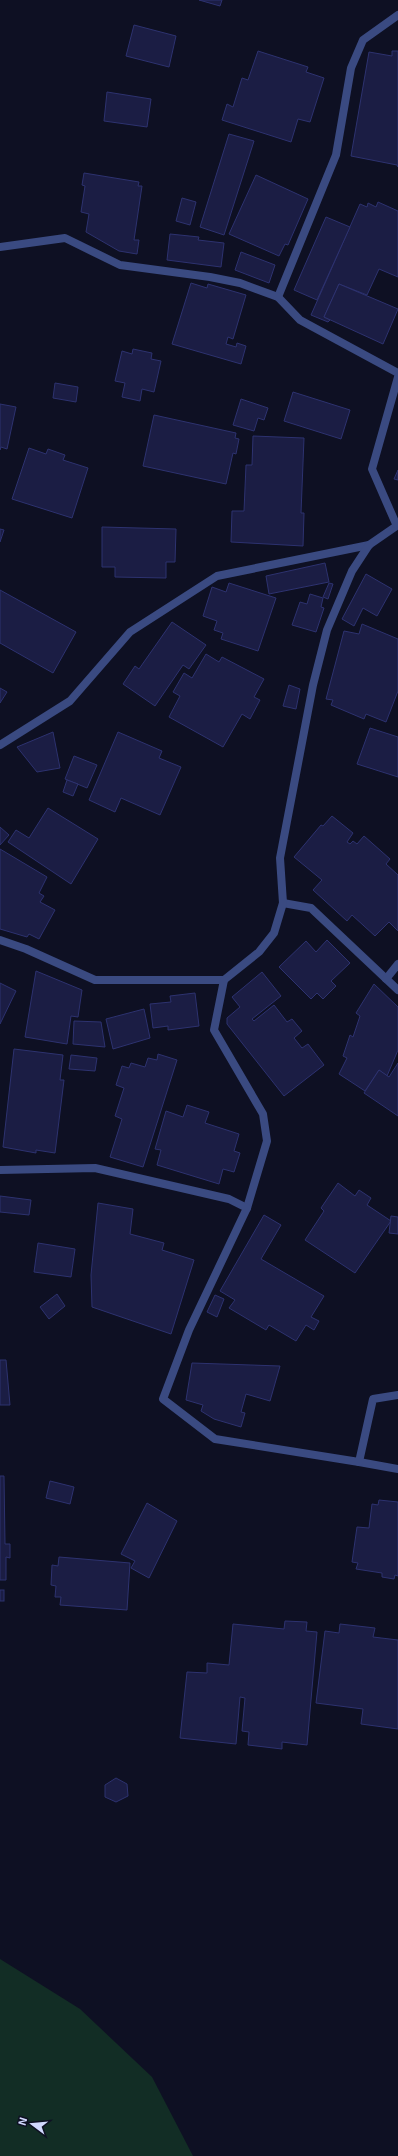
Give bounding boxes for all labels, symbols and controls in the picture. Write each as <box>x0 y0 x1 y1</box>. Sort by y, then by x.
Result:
north arrow <box>12 2104 52 2144</box>
text: N <box>15 2115 29 2127</box>

